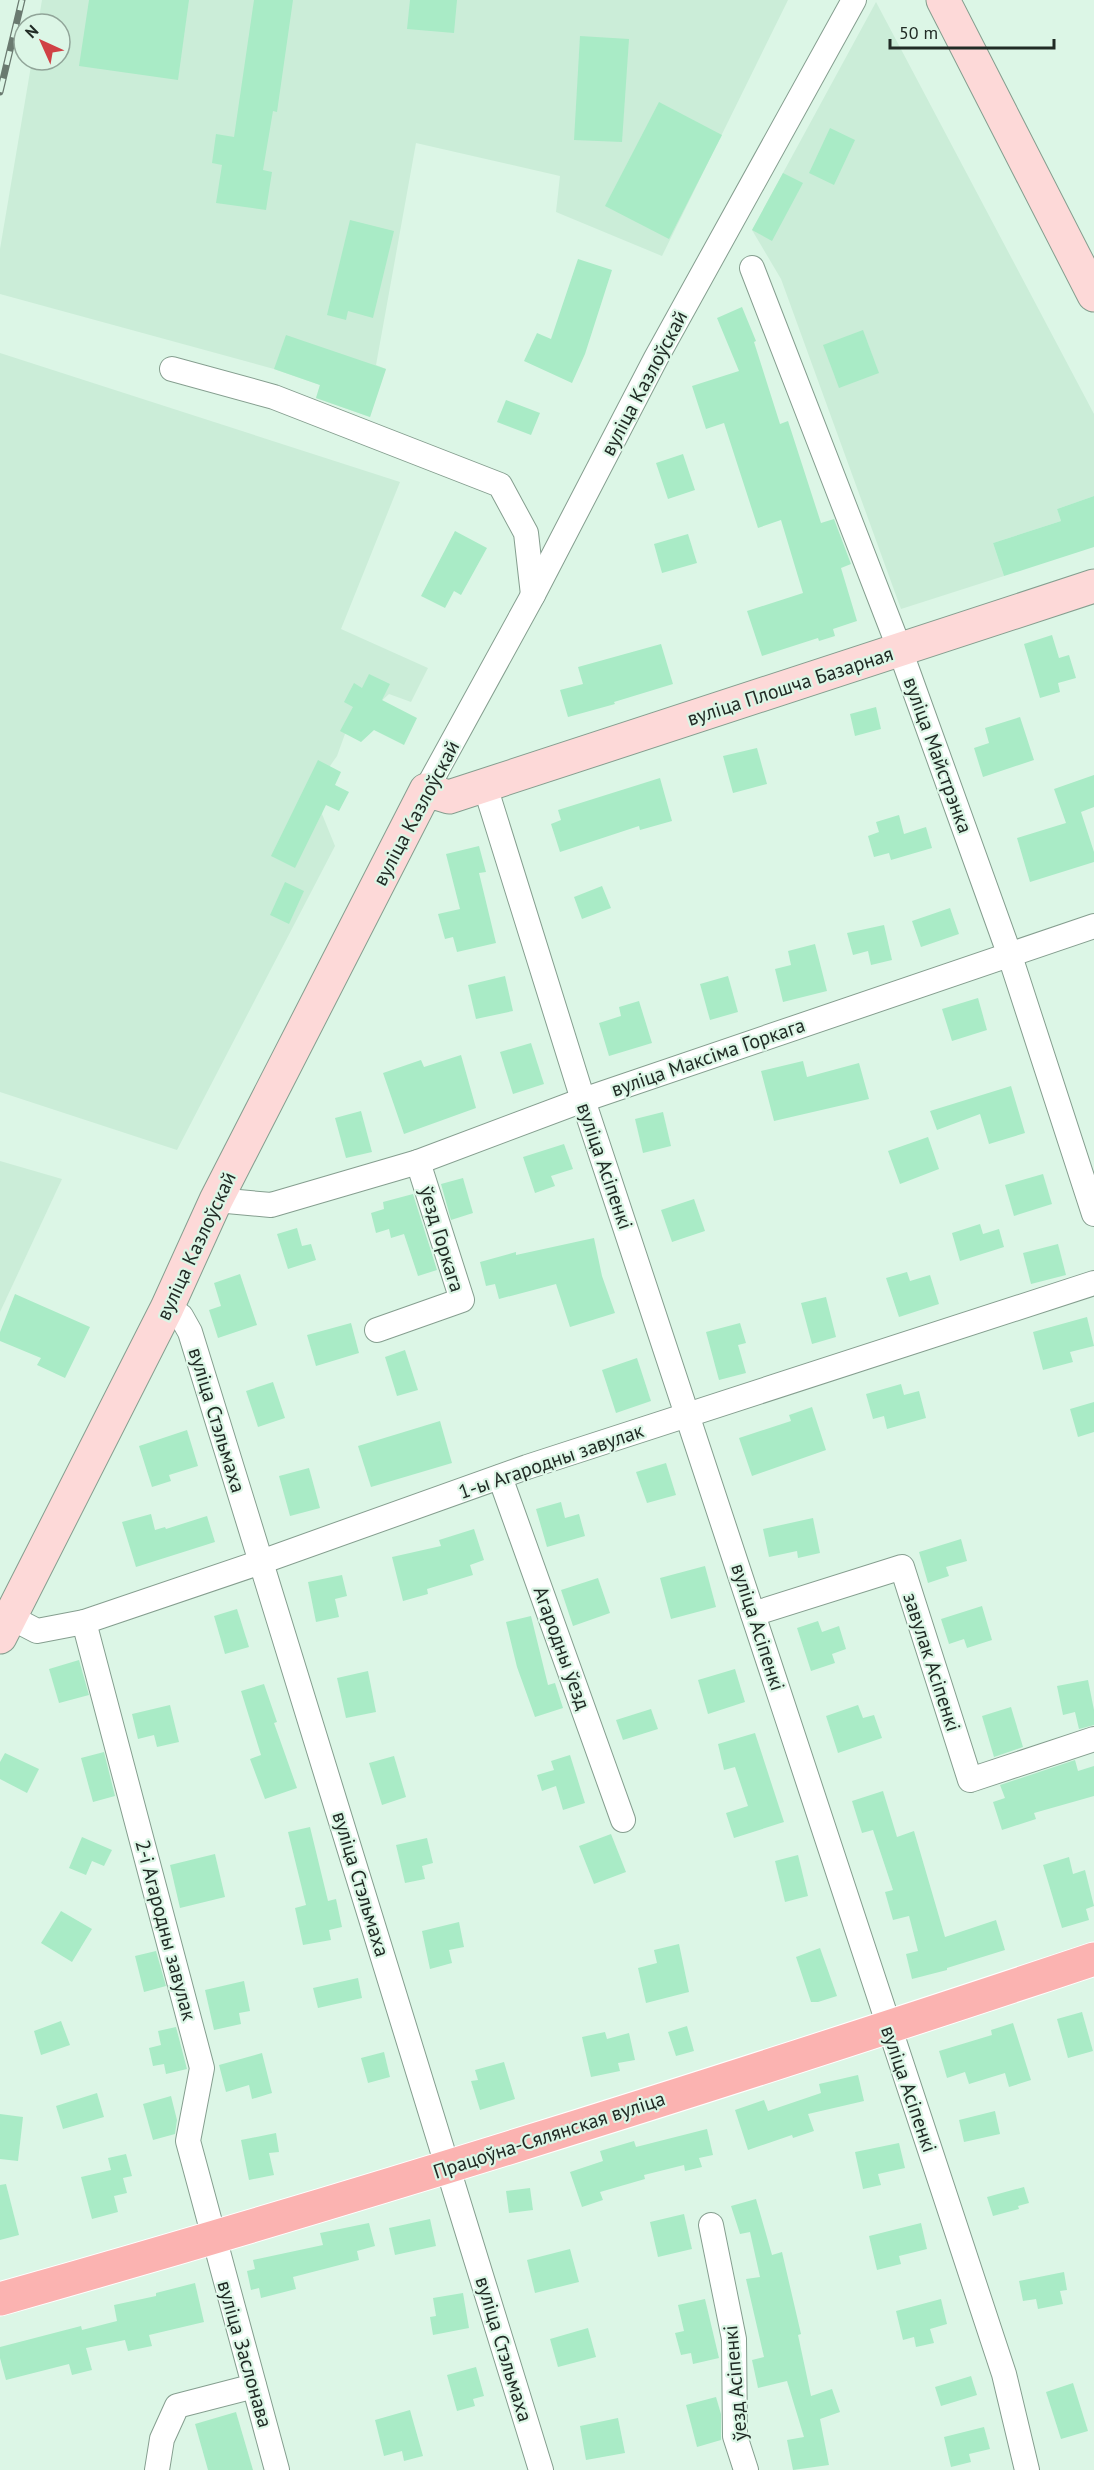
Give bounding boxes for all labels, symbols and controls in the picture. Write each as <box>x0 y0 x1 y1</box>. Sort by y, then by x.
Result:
north arrow <box>12 12 72 72</box>
scale bar <box>890 12 1054 50</box>
text: N <box>21 21 42 42</box>
text: 50 m <box>899 21 938 44</box>
street label: вуліца Казлоўскай <box>595 306 693 460</box>
street label: вуліца Плошча Базарная <box>684 640 896 732</box>
street label: вуліца Майстрэнка <box>898 673 978 837</box>
street label: вуліца Казлоўскай <box>367 736 465 890</box>
street label: вуліца Максіма Горкага <box>608 1012 808 1102</box>
street label: вуліца Асіпенкі <box>571 1099 639 1233</box>
street label: вуліца Казлоўскай <box>150 1168 242 1324</box>
street label: ўезд Горкага <box>414 1183 470 1295</box>
street label: вуліца Стэльмаха <box>183 1344 251 1496</box>
street label: 1-ы Агародны завулак <box>455 1417 647 1505</box>
street label: вуліца Асіпенкі <box>725 1560 791 1694</box>
street label: Агародны ўезд <box>528 1583 596 1713</box>
street label: завулак Асіпенкі <box>897 1589 967 1735</box>
street label: вуліца Стэльмаха <box>327 1808 395 1960</box>
street label: 2-і Агародны завулак <box>129 1837 203 2024</box>
street label: вуліца Асіпенкі <box>875 2022 943 2156</box>
street label: Працоўна-Сялянская вуліца <box>430 2085 668 2185</box>
street label: вуліца Стэльмаха <box>470 2273 538 2425</box>
street label: вуліца Заслонава <box>212 2277 278 2431</box>
street label: ўезд Асіпенкі <box>717 2324 753 2442</box>

